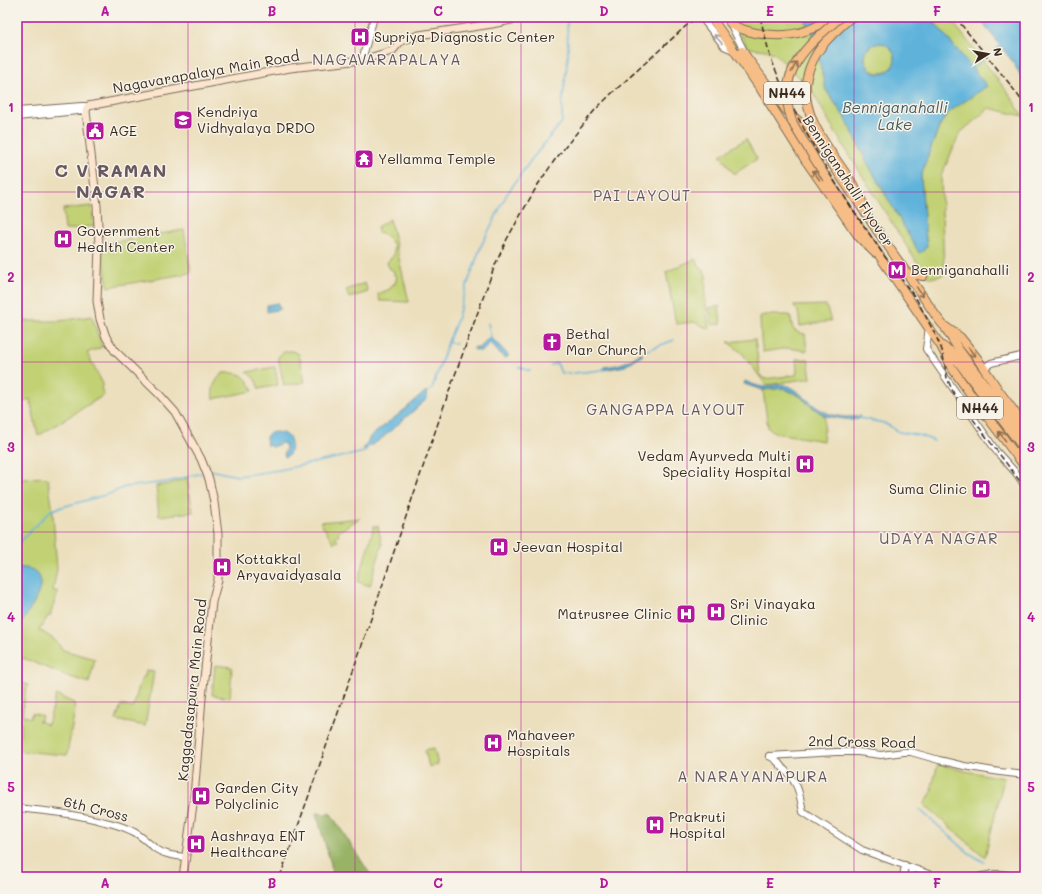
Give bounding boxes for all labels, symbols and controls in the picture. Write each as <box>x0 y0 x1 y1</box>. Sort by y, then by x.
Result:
text: A <box>100 2 110 19</box>
text: B <box>268 2 277 19</box>
text: C <box>433 2 443 19</box>
text: D <box>599 2 609 19</box>
text: E <box>766 2 774 19</box>
text: F <box>933 2 941 19</box>
hospital icon: Supriya Diagnostic Center <box>349 26 371 48</box>
place label: Supriya Diagnostic Center <box>374 27 555 46</box>
one-way arrow <box>714 33 723 44</box>
north arrow <box>968 34 1008 74</box>
street label: Nagavarapalaya Main Road <box>111 46 301 97</box>
text: N <box>990 46 1006 58</box>
district label: NAGAVARAPALAYA <box>312 49 462 69</box>
one-way arrow <box>791 62 798 74</box>
road number: NH44 <box>764 82 810 104</box>
water label: Benniganahalli Lake <box>842 97 948 134</box>
text: 1 <box>8 98 14 115</box>
text: 1 <box>1028 98 1034 115</box>
place label: Kendriya Vidhyalaya DRDO <box>197 102 315 137</box>
school or university icon: Kendriya Vidhyalaya DRDO <box>172 109 194 131</box>
street label: Benniganahalli Flyover <box>799 111 898 250</box>
public building icon: AGE <box>84 120 106 142</box>
place label: AGE <box>109 121 137 140</box>
temple icon: Yellamma Temple <box>353 148 375 170</box>
place label: Yellamma Temple <box>378 149 496 168</box>
district label: C V RAMAN NAGAR <box>54 158 168 203</box>
one-way arrow <box>812 170 820 181</box>
district label: PAI LAYOUT <box>593 185 691 205</box>
place label: Government Health Center <box>77 221 175 256</box>
hospital icon: Government Health Center <box>52 228 74 250</box>
metro station icon: Benniganahalli <box>886 259 908 281</box>
place label: Benniganahalli <box>911 260 1009 279</box>
text: 2 <box>7 268 15 285</box>
text: 2 <box>1027 268 1035 285</box>
one-way arrow <box>916 286 924 297</box>
place label: Bethal Mar Church <box>566 324 646 359</box>
church icon: Bethal Mar Church <box>541 331 563 353</box>
one-way arrow <box>967 346 976 357</box>
road number: NH44 <box>957 397 1003 419</box>
district label: GANGAPPA LAYOUT <box>586 399 746 419</box>
one-way arrow <box>997 430 1006 441</box>
text: 3 <box>7 438 15 455</box>
text: 3 <box>1027 438 1035 455</box>
place label: Vedam Ayurveda Multi Speciality Hospital <box>637 446 791 481</box>
hospital icon: Vedam Ayurveda Multi Speciality Hospital <box>794 453 816 475</box>
hospital icon: Suma Clinic <box>970 478 992 500</box>
place label: Suma Clinic <box>889 479 967 498</box>
district label: UDAYA NAGAR <box>879 528 999 548</box>
hospital icon: Jeevan Hospital <box>488 536 510 558</box>
place label: Jeevan Hospital <box>513 537 623 556</box>
place label: Kottakkal Aryavaidyasala <box>236 549 342 584</box>
hospital icon: Kottakkal Aryavaidyasala <box>211 556 233 578</box>
place label: Sri Vinayaka Clinic <box>730 594 816 629</box>
street label: Kaggadasapura Main Road <box>172 598 211 782</box>
hospital icon: Sri Vinayaka Clinic <box>705 601 727 623</box>
hospital icon: Matrusree Clinic <box>675 603 697 625</box>
place label: Matrusree Clinic <box>558 604 672 623</box>
text: 4 <box>7 608 15 625</box>
text: 4 <box>1027 608 1035 625</box>
place label: Mahaveer Hospitals <box>507 725 575 760</box>
street label: 2nd Cross Road <box>808 731 916 752</box>
hospital icon: Mahaveer Hospitals <box>482 732 504 754</box>
district label: A NARAYANAPURA <box>677 766 829 786</box>
text: 5 <box>7 778 15 795</box>
place label: Garden City Polyclinic <box>215 778 299 813</box>
text: 5 <box>1027 778 1035 795</box>
hospital icon: Garden City Polyclinic <box>190 785 212 807</box>
street label: 6th Cross <box>62 791 130 826</box>
place label: Prakruti Hospital <box>669 807 726 842</box>
hospital icon: Prakruti Hospital <box>644 814 666 836</box>
place label: Aashraya ENT Healthcare <box>210 826 306 861</box>
hospital icon: Aashraya ENT Healthcare <box>185 833 207 855</box>
text: A <box>100 874 110 891</box>
text: B <box>268 874 277 891</box>
text: C <box>433 874 443 891</box>
text: D <box>599 874 609 891</box>
text: E <box>766 874 774 891</box>
text: F <box>933 874 941 891</box>

